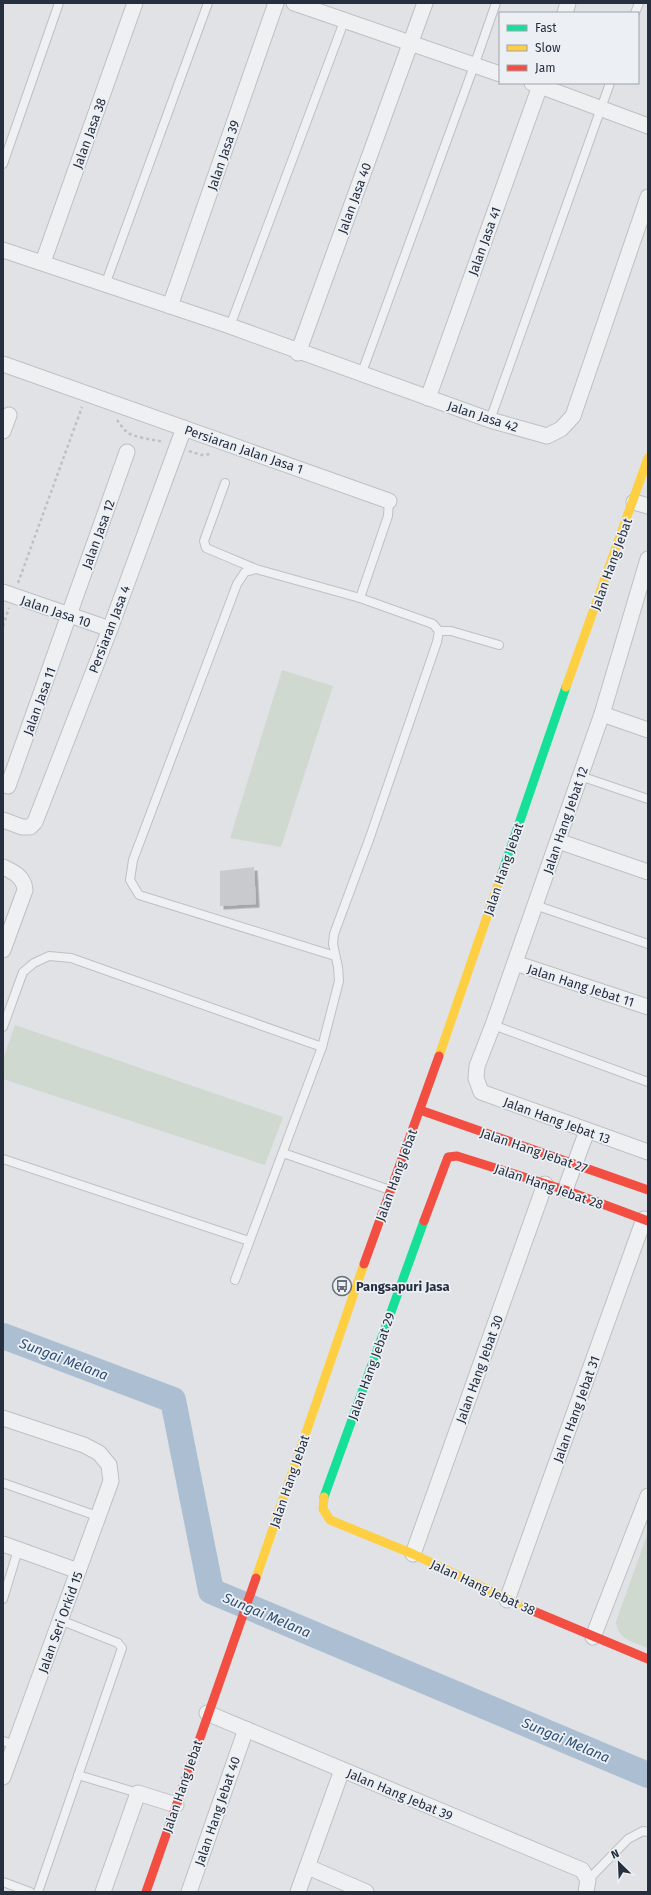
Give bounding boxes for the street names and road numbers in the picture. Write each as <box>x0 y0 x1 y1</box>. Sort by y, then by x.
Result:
street label: Jalan Jasa 38 <box>70 96 109 170</box>
street label: Jalan Jasa 39 <box>204 118 243 192</box>
street label: Jalan Jasa 40 <box>335 161 374 236</box>
street label: Jalan Jasa 41 <box>465 205 504 278</box>
street label: Jalan Jasa 42 <box>446 398 520 435</box>
street label: Persiaran Jalan Jasa 1 <box>183 422 305 477</box>
street label: Jalan Jasa 12 <box>79 498 118 571</box>
street label: Jalan Hang Jebat <box>588 516 635 612</box>
street label: Persiaran Jasa 4 <box>86 583 133 675</box>
street label: Jalan Jasa 10 <box>19 592 93 630</box>
street label: Jalan Jasa 11 <box>20 665 59 737</box>
street label: Jalan Hang Jebat 12 <box>540 765 591 876</box>
street label: Jalan Hang Jebat <box>481 821 526 917</box>
street label: Jalan Hang Jebat 11 <box>526 961 636 1010</box>
street label: Jalan Hang Jebat 13 <box>501 1094 612 1147</box>
street label: Jalan Hang Jebat 27 <box>478 1125 590 1176</box>
street label: Jalan Hang Jebat <box>373 1127 420 1223</box>
street label: Jalan Hang Jebat 28 <box>493 1161 605 1212</box>
street label: Jalan Hang Jebat 29 <box>345 1310 398 1422</box>
street label: Jalan Hang Jebat 30 <box>453 1313 506 1425</box>
street label: Jalan Hang Jebat 31 <box>550 1354 603 1464</box>
street label: Jalan Hang Jebat <box>267 1433 312 1529</box>
street label: Jalan Hang Jebat 38 <box>428 1557 538 1618</box>
street label: Jalan Seri Orkid 15 <box>35 1569 86 1675</box>
street label: Jalan Hang Jebat <box>160 1738 205 1834</box>
street label: Jalan Hang Jebat 40 <box>192 1755 243 1868</box>
street label: Jalan Hang Jebat 39 <box>345 1765 455 1824</box>

